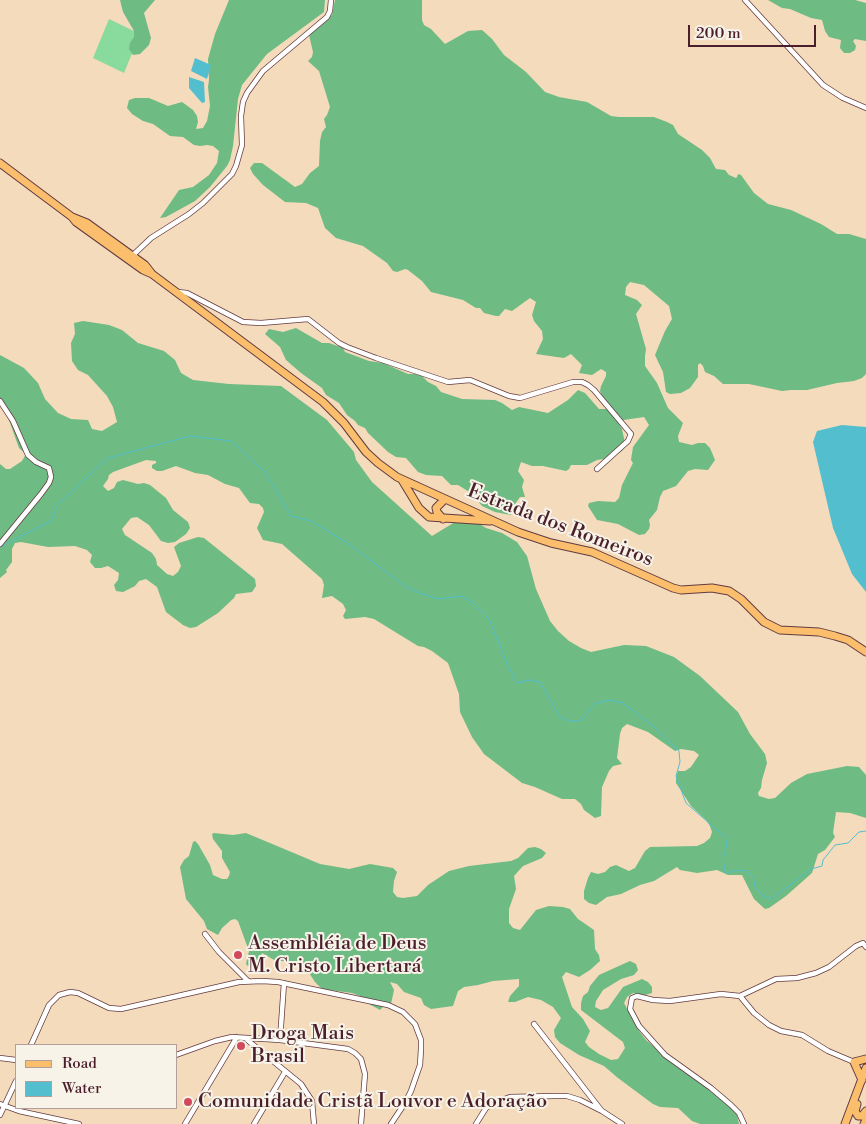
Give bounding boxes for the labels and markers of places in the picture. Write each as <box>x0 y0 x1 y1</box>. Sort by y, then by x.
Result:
place label: Assembléia de Deus M. Cristo Libertará <box>248 932 426 979</box>
marker: Assembléia de Deus M. Cristo Libertará <box>232 949 244 961</box>
place label: Droga Mais Brasil <box>251 1022 354 1069</box>
marker: Droga Mais Brasil <box>235 1040 247 1052</box>
place label: Comunidade Cristã Louvor e Adoração <box>198 1090 547 1114</box>
marker: Comunidade Cristã Louvor e Adoração <box>182 1096 194 1108</box>

